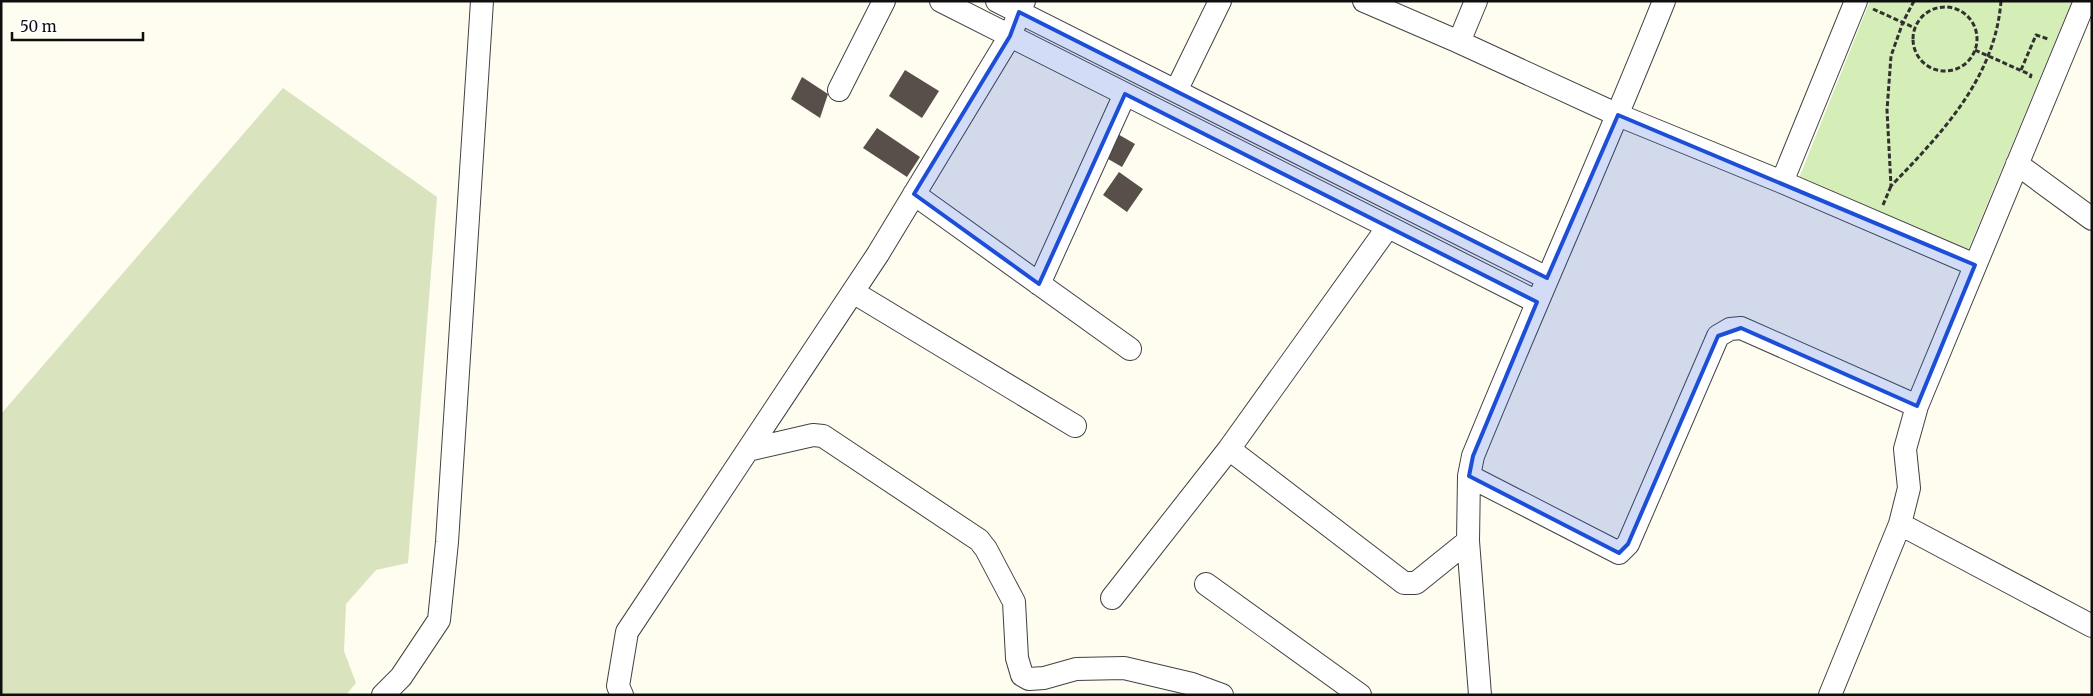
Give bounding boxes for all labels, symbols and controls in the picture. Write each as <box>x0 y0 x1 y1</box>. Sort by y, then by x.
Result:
scale bar <box>12 10 144 42</box>
text: 50 m <box>20 17 57 36</box>

